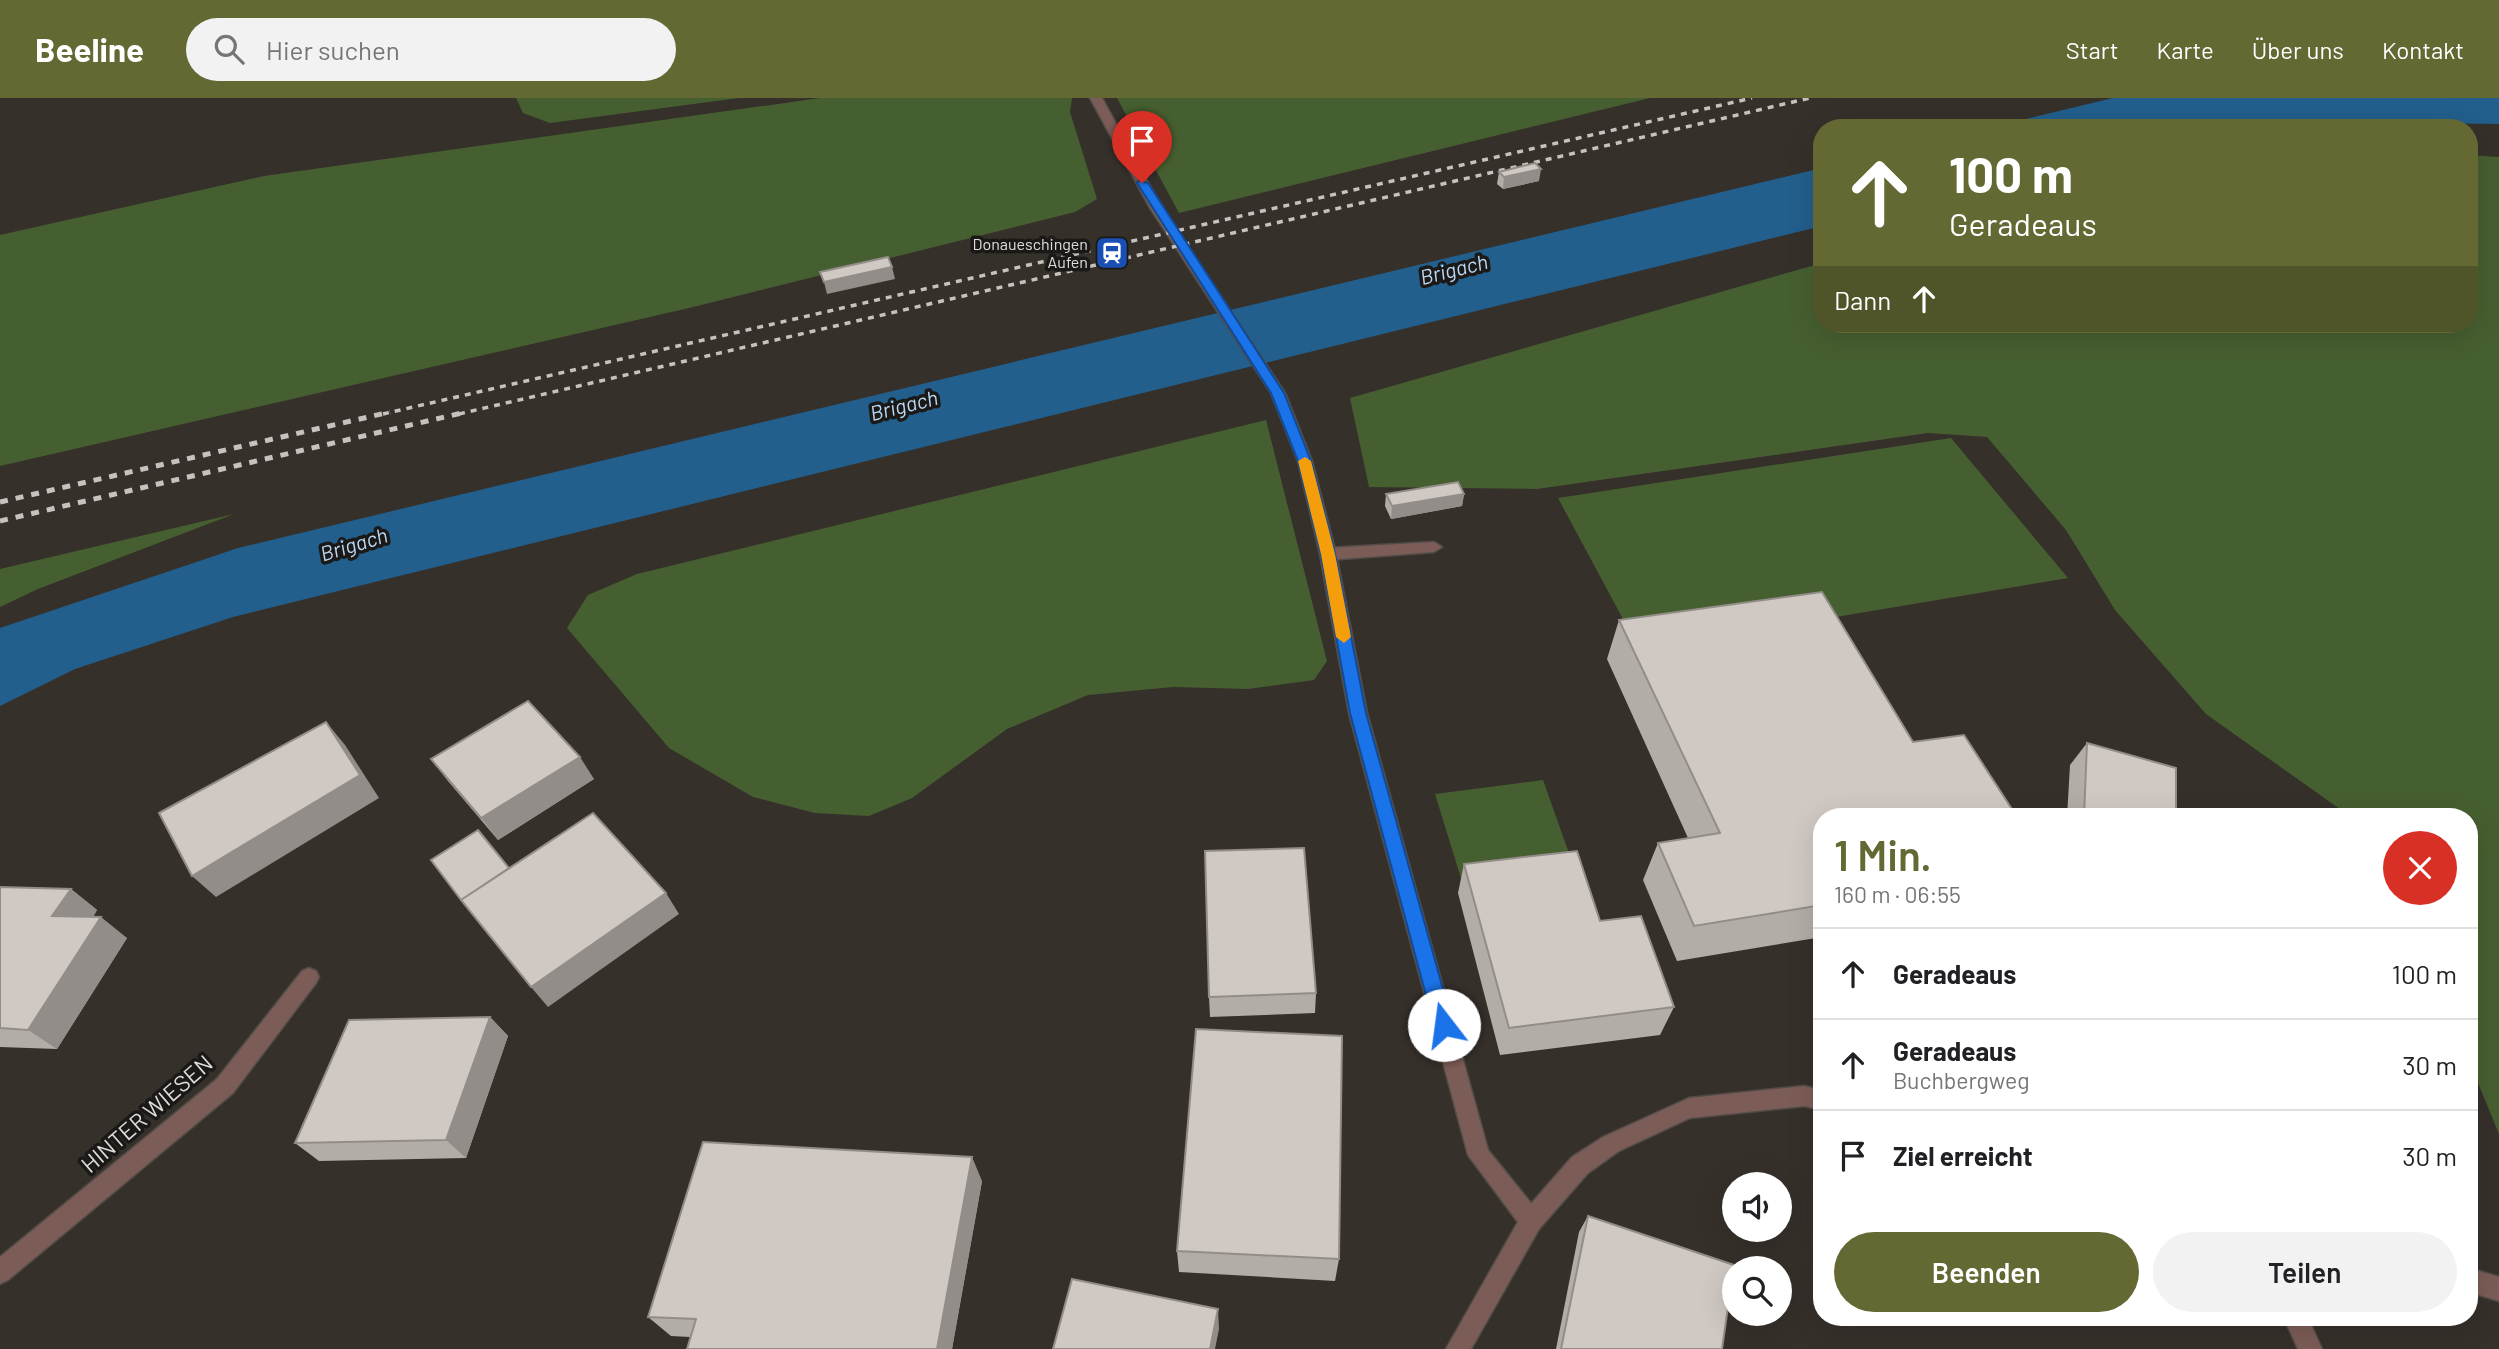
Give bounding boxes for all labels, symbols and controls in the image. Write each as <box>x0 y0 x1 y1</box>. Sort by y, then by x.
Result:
search box <box>186 18 676 81</box>
text: Beeline <box>35 29 144 69</box>
icon: search <box>210 30 248 68</box>
text: Hier suchen <box>266 34 400 65</box>
text: Start <box>2066 35 2119 64</box>
text: Karte <box>2157 35 2214 64</box>
text: Über uns <box>2252 35 2344 64</box>
text: Kontakt <box>2382 35 2464 64</box>
pin <box>1112 111 1172 183</box>
icon: arrive <box>1123 122 1161 160</box>
text: 100 m <box>1949 144 2073 203</box>
icon: ahead <box>1834 147 1925 238</box>
text: Geradeaus <box>1949 204 2097 242</box>
place label: Donaueschingen Aufen <box>973 234 1088 271</box>
station icon: Donaueschingen Aufen <box>1093 234 1131 272</box>
water label: Brigach <box>1417 248 1490 289</box>
icon: ahead <box>1905 280 1943 318</box>
text: Dann <box>1834 284 1891 315</box>
water label: Brigach <box>867 384 940 425</box>
water label: Brigach <box>317 522 390 566</box>
text: 1 Min. <box>1834 829 1932 879</box>
button: close <box>2383 831 2457 905</box>
text: 160 m · 06:55 <box>1834 880 1961 908</box>
icon: ahead <box>1834 955 1872 993</box>
text: Geradeaus <box>1893 958 2016 989</box>
text: 100 m <box>2392 958 2457 989</box>
position arrow <box>1407 988 1481 1062</box>
text: Geradeaus <box>1893 1035 2016 1066</box>
icon: ahead <box>1834 1046 1872 1084</box>
street label: HINTER WIESEN <box>75 1048 218 1178</box>
text: 30 m <box>2402 1049 2457 1080</box>
text: Buchbergweg <box>1893 1066 2030 1094</box>
icon: arrive <box>1834 1137 1872 1175</box>
text: Ziel erreicht <box>1893 1140 2033 1171</box>
text: 30 m <box>2402 1140 2457 1171</box>
map controls <box>1722 1172 1792 1326</box>
button: sound <box>1722 1172 1792 1242</box>
button: Beenden <box>1834 1232 2139 1312</box>
button: Teilen <box>2153 1232 2457 1312</box>
button: search <box>1722 1256 1792 1326</box>

